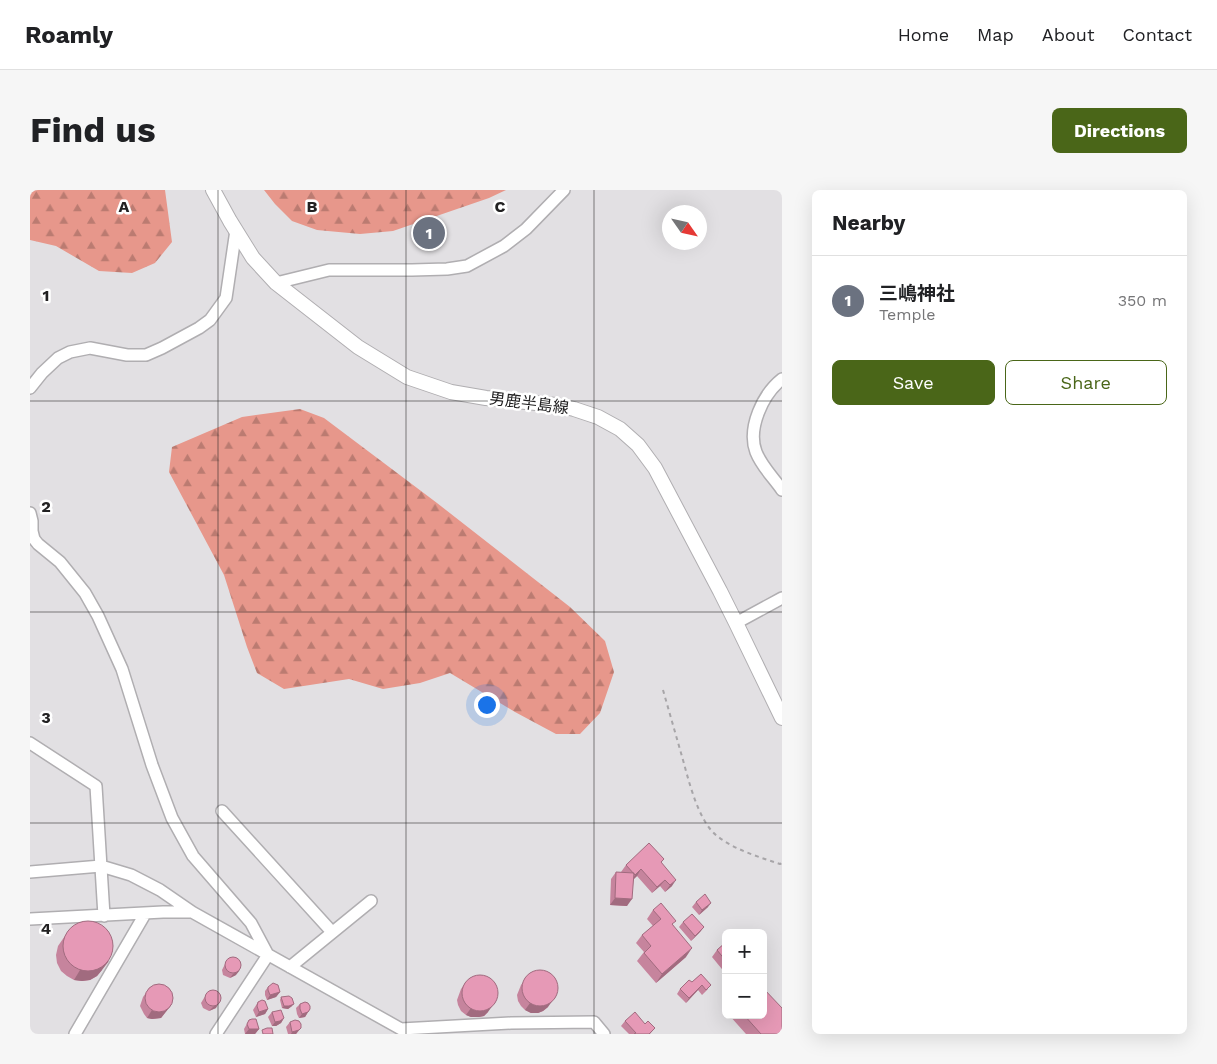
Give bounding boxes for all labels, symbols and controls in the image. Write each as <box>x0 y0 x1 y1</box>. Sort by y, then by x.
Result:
text: Roamly <box>25 21 113 49</box>
text: Home <box>898 24 949 45</box>
text: Map <box>977 24 1014 45</box>
text: About <box>1042 24 1094 45</box>
text: Contact <box>1122 24 1192 45</box>
button: Directions <box>1052 108 1187 153</box>
text: Find us <box>30 109 156 151</box>
text: A <box>119 197 130 216</box>
text: B <box>307 197 318 216</box>
text: C <box>495 197 506 216</box>
north arrow <box>662 205 707 250</box>
text: Nearby <box>832 210 905 235</box>
pin: 1 <box>413 214 445 252</box>
text: 三嶋神社 <box>879 282 955 305</box>
text: 1 <box>43 286 49 305</box>
text: 1 <box>845 291 851 310</box>
text: 350 m <box>1118 291 1167 310</box>
text: Temple <box>879 305 936 324</box>
button: Save <box>832 360 995 405</box>
button: Share <box>1005 360 1167 405</box>
street label: 男鹿半島線 <box>488 389 570 417</box>
text: 2 <box>41 497 51 516</box>
your location <box>474 692 500 718</box>
text: 3 <box>41 708 51 727</box>
text: 4 <box>41 919 51 938</box>
map controls <box>722 929 767 1019</box>
button: + <box>722 929 767 974</box>
button: − <box>722 974 767 1019</box>

